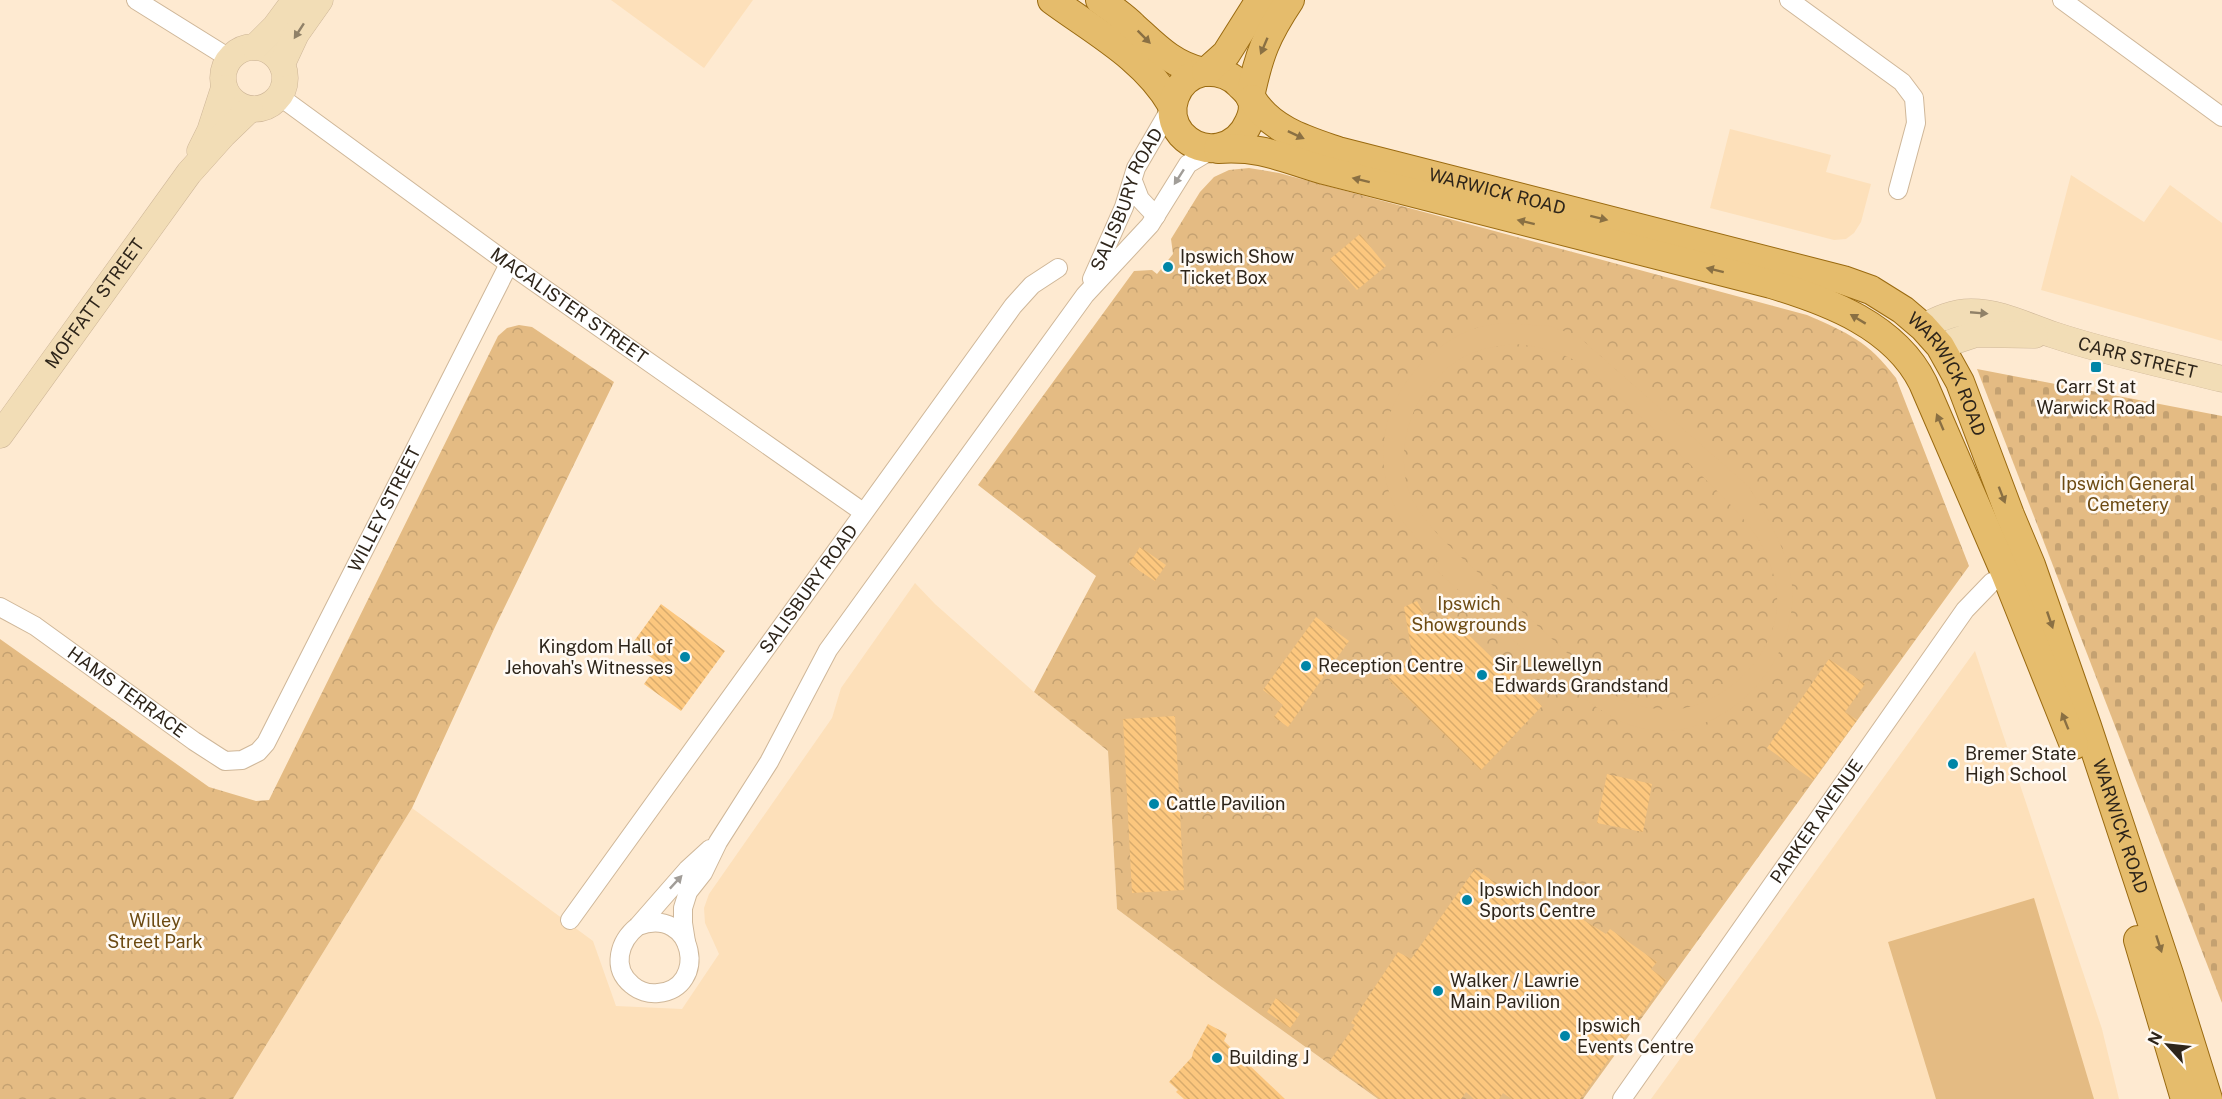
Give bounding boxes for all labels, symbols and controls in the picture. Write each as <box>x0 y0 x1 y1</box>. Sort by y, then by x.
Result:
one-way arrow <box>293 22 305 38</box>
one-way arrow <box>1137 30 1151 44</box>
one-way arrow <box>1259 37 1269 55</box>
street label: SALISBURY ROAD <box>1086 124 1167 274</box>
one-way arrow <box>1288 131 1305 140</box>
street label: WARWICK ROAD <box>1426 164 1568 219</box>
one-way arrow <box>1174 169 1185 185</box>
one-way arrow <box>1352 174 1370 184</box>
one-way arrow <box>1590 213 1608 223</box>
one-way arrow <box>1517 216 1535 226</box>
street label: MOFFATT STREET <box>41 234 148 372</box>
street label: MACALISTER STREET <box>487 243 652 368</box>
place label: Ipswich Show Ticket Box <box>1180 246 1294 288</box>
marker: Ipswich Show Ticket Box <box>1161 260 1175 274</box>
one-way arrow <box>1706 265 1724 274</box>
street label: WARWICK ROAD <box>1904 308 1990 439</box>
one-way arrow <box>1969 308 1988 318</box>
one-way arrow <box>1850 314 1866 325</box>
street label: CARR STREET <box>2076 332 2200 383</box>
marker: Carr St at Warwick Road <box>2089 360 2103 374</box>
place label: Carr St at Warwick Road <box>2037 376 2155 418</box>
one-way arrow <box>1935 412 1945 430</box>
street label: WILLEY STREET <box>344 443 425 575</box>
park label: Ipswich General Cemetery <box>2061 473 2195 515</box>
one-way arrow <box>1998 486 2007 504</box>
street label: SALISBURY ROAD <box>755 520 862 657</box>
park label: Ipswich Showgrounds <box>1411 593 1527 635</box>
one-way arrow <box>2046 611 2056 629</box>
place label: Kingdom Hall of Jehovah's Witnesses <box>505 636 673 678</box>
street label: HAMS TERRACE <box>64 642 190 742</box>
marker: Kingdom Hall of Jehovah's Witnesses <box>678 650 692 664</box>
place label: Sir Llewellyn Edwards Grandstand <box>1494 654 1669 696</box>
place label: Reception Centre <box>1318 655 1463 676</box>
marker: Reception Centre <box>1299 659 1313 673</box>
marker: Sir Llewellyn Edwards Grandstand <box>1475 668 1489 682</box>
one-way arrow <box>2060 711 2070 729</box>
place label: Bremer State High School <box>1965 743 2077 785</box>
street label: PARKER AVENUE <box>1765 755 1867 887</box>
street label: WARWICK ROAD <box>2089 756 2153 896</box>
marker: Bremer State High School <box>1946 757 1960 771</box>
place label: Cattle Pavilion <box>1166 793 1285 814</box>
marker: Cattle Pavilion <box>1147 797 1161 811</box>
one-way arrow <box>668 875 682 889</box>
place label: Ipswich Indoor Sports Centre <box>1479 879 1600 921</box>
marker: Ipswich Indoor Sports Centre <box>1460 893 1474 907</box>
park label: Willey Street Park <box>107 910 203 952</box>
one-way arrow <box>2155 935 2164 953</box>
place label: Walker / Lawrie Main Pavilion <box>1450 970 1579 1012</box>
marker: Walker / Lawrie Main Pavilion <box>1431 984 1445 998</box>
place label: Ipswich Events Centre <box>1577 1015 1694 1057</box>
north arrow <box>2138 1015 2198 1075</box>
marker: Ipswich Events Centre <box>1558 1029 1572 1043</box>
text: N <box>2144 1029 2166 1048</box>
place label: Building J <box>1229 1047 1310 1068</box>
marker: Building J <box>1210 1051 1224 1065</box>

